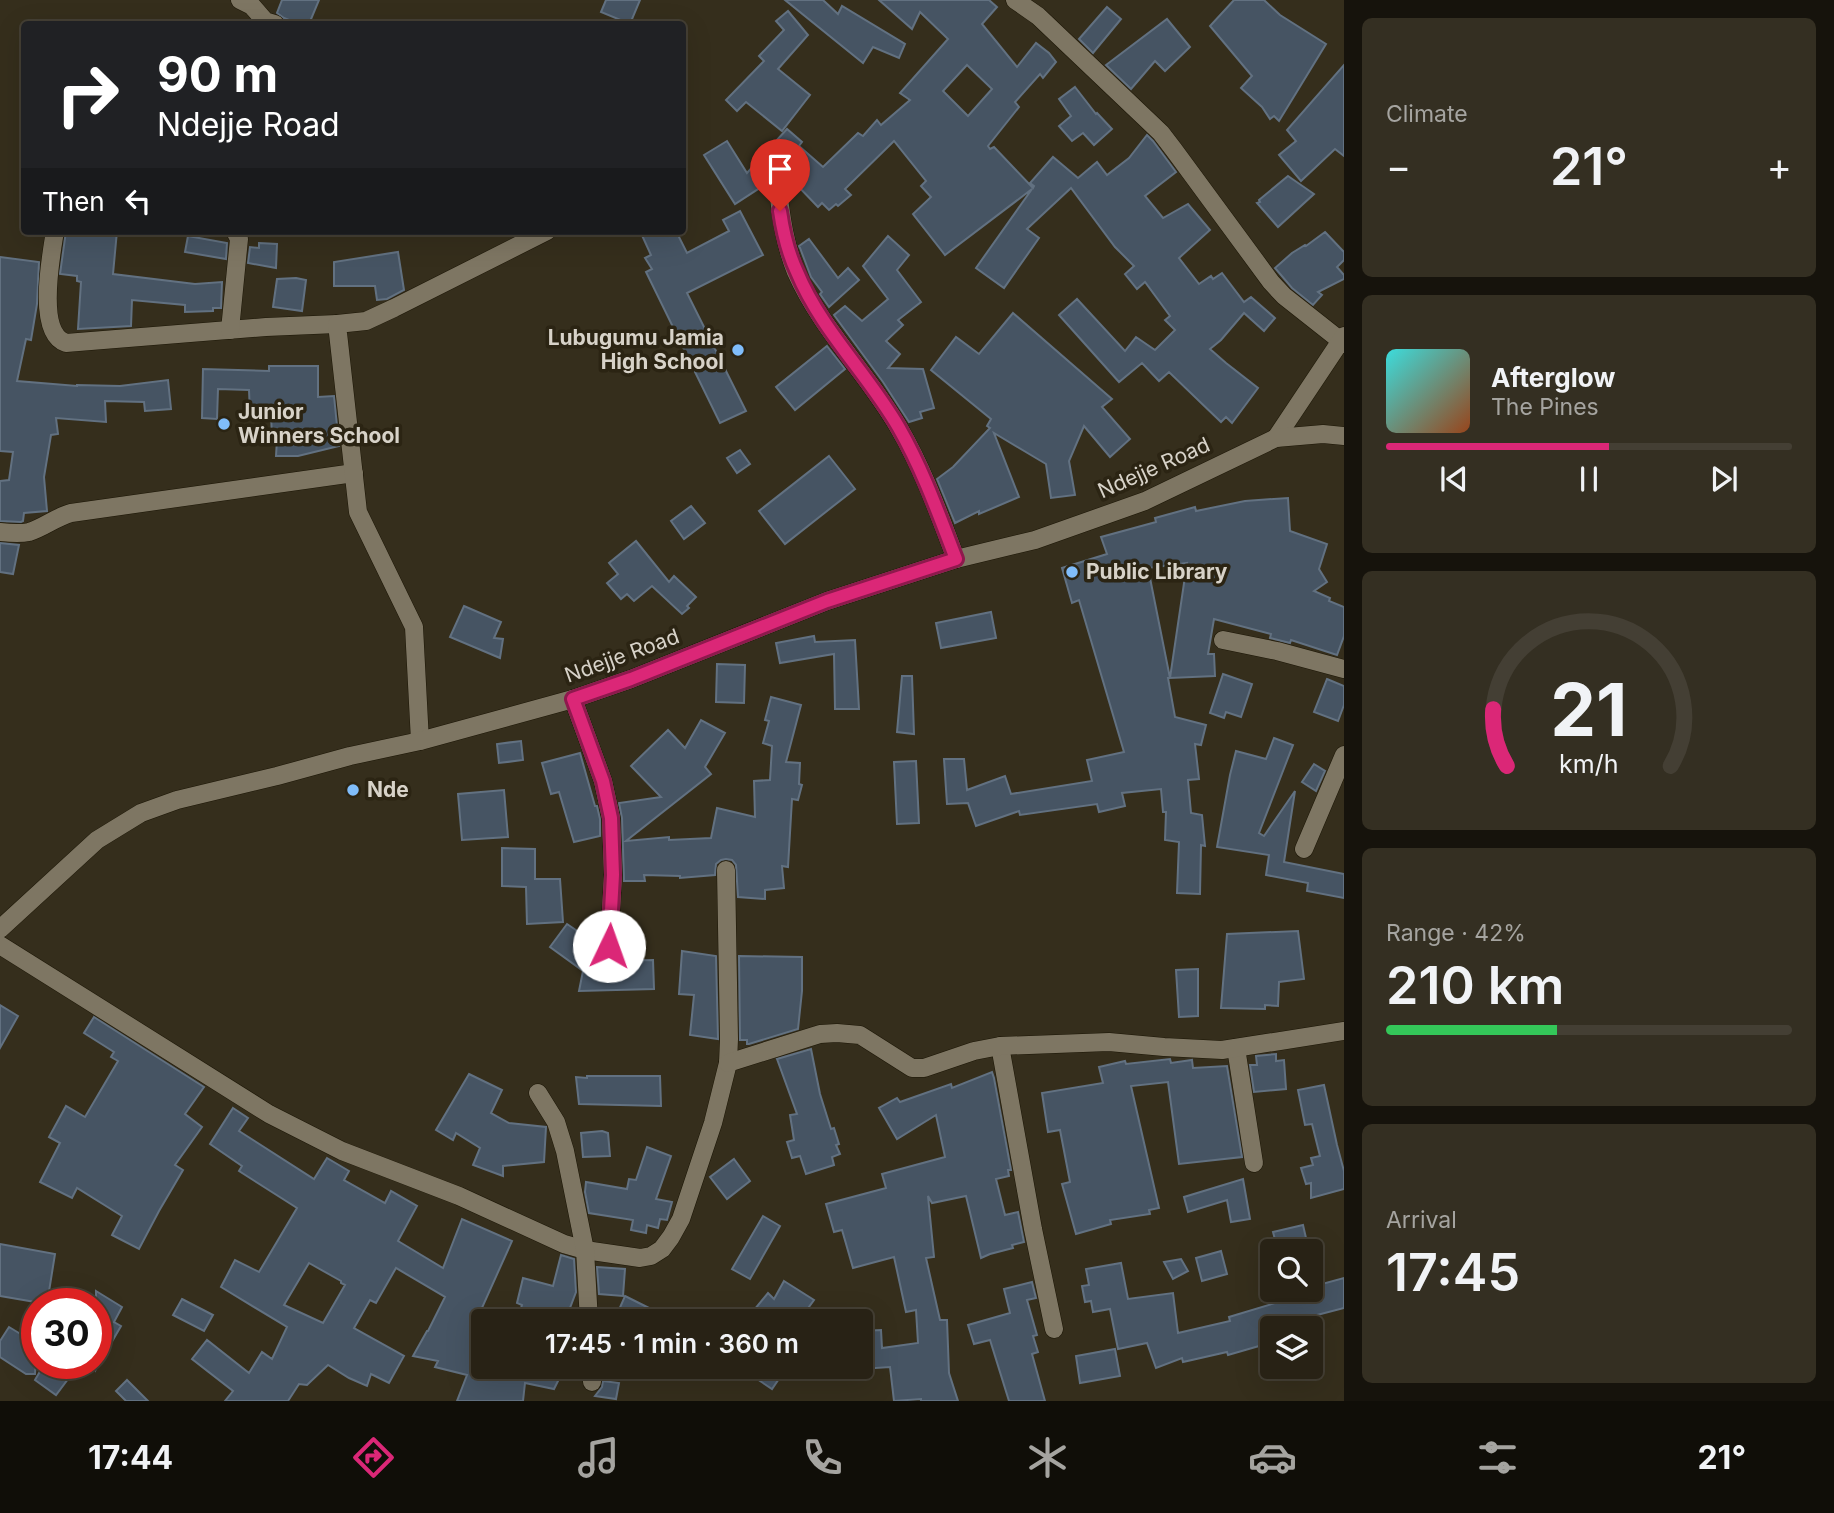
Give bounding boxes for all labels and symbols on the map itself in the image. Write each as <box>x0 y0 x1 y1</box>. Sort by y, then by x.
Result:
pin <box>750 139 810 211</box>
place label: Lubugumu Jamia High School <box>548 325 724 374</box>
marker: Lubugumu Jamia High School <box>730 342 746 358</box>
place label: Junior Winners School <box>238 399 400 448</box>
marker: Junior Winners School <box>216 416 232 432</box>
street label: Ndejje Road <box>1094 432 1214 503</box>
place label: Public Library <box>1086 559 1228 584</box>
marker: Public Library <box>1064 564 1080 580</box>
street label: Ndejje Road <box>561 623 682 688</box>
place label: Nde <box>367 777 409 802</box>
marker: Nde <box>345 782 361 798</box>
position arrow <box>572 909 646 983</box>
speed limit sign: 30 <box>21 1288 112 1379</box>

